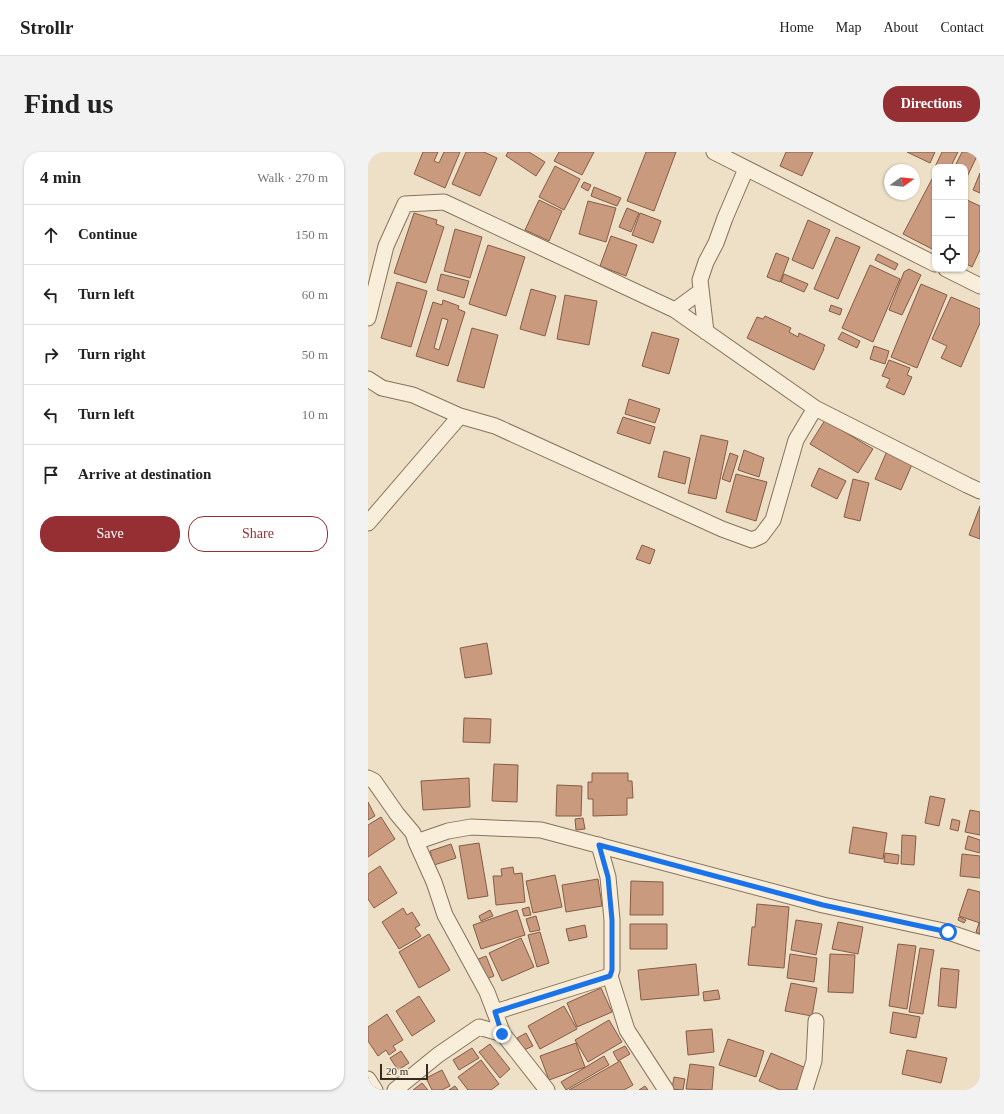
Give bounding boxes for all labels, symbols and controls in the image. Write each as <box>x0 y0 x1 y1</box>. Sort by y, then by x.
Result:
text: Strollr <box>20 17 73 38</box>
text: Home <box>780 20 814 35</box>
text: Map <box>836 20 861 35</box>
text: About <box>883 20 918 35</box>
text: Contact <box>940 20 984 35</box>
button: Directions <box>883 86 980 122</box>
text: Find us <box>24 88 114 119</box>
north arrow <box>884 164 920 200</box>
map controls <box>932 164 968 272</box>
button: + <box>932 164 968 200</box>
text: 4 min <box>40 168 81 187</box>
text: Walk · 270 m <box>257 170 328 185</box>
button: − <box>932 200 968 236</box>
icon: ahead <box>40 224 62 246</box>
text: Continue <box>78 226 137 242</box>
text: 150 m <box>295 227 328 242</box>
button: locate <box>932 236 968 272</box>
icon: left <box>40 284 62 306</box>
text: Turn left <box>78 286 135 302</box>
text: 60 m <box>302 287 328 302</box>
icon: right <box>40 344 62 366</box>
text: Turn right <box>78 346 145 362</box>
text: 50 m <box>302 347 328 362</box>
icon: left <box>40 404 62 426</box>
text: Turn left <box>78 406 135 422</box>
text: 10 m <box>302 407 328 422</box>
icon: arrive <box>40 464 62 486</box>
text: Arrive at destination <box>78 466 211 482</box>
button: Save <box>40 516 180 552</box>
button: Share <box>188 516 328 552</box>
route start <box>939 923 957 941</box>
route end <box>493 1025 511 1043</box>
scale bar <box>380 1062 428 1081</box>
text: 20 m <box>386 1065 408 1077</box>

